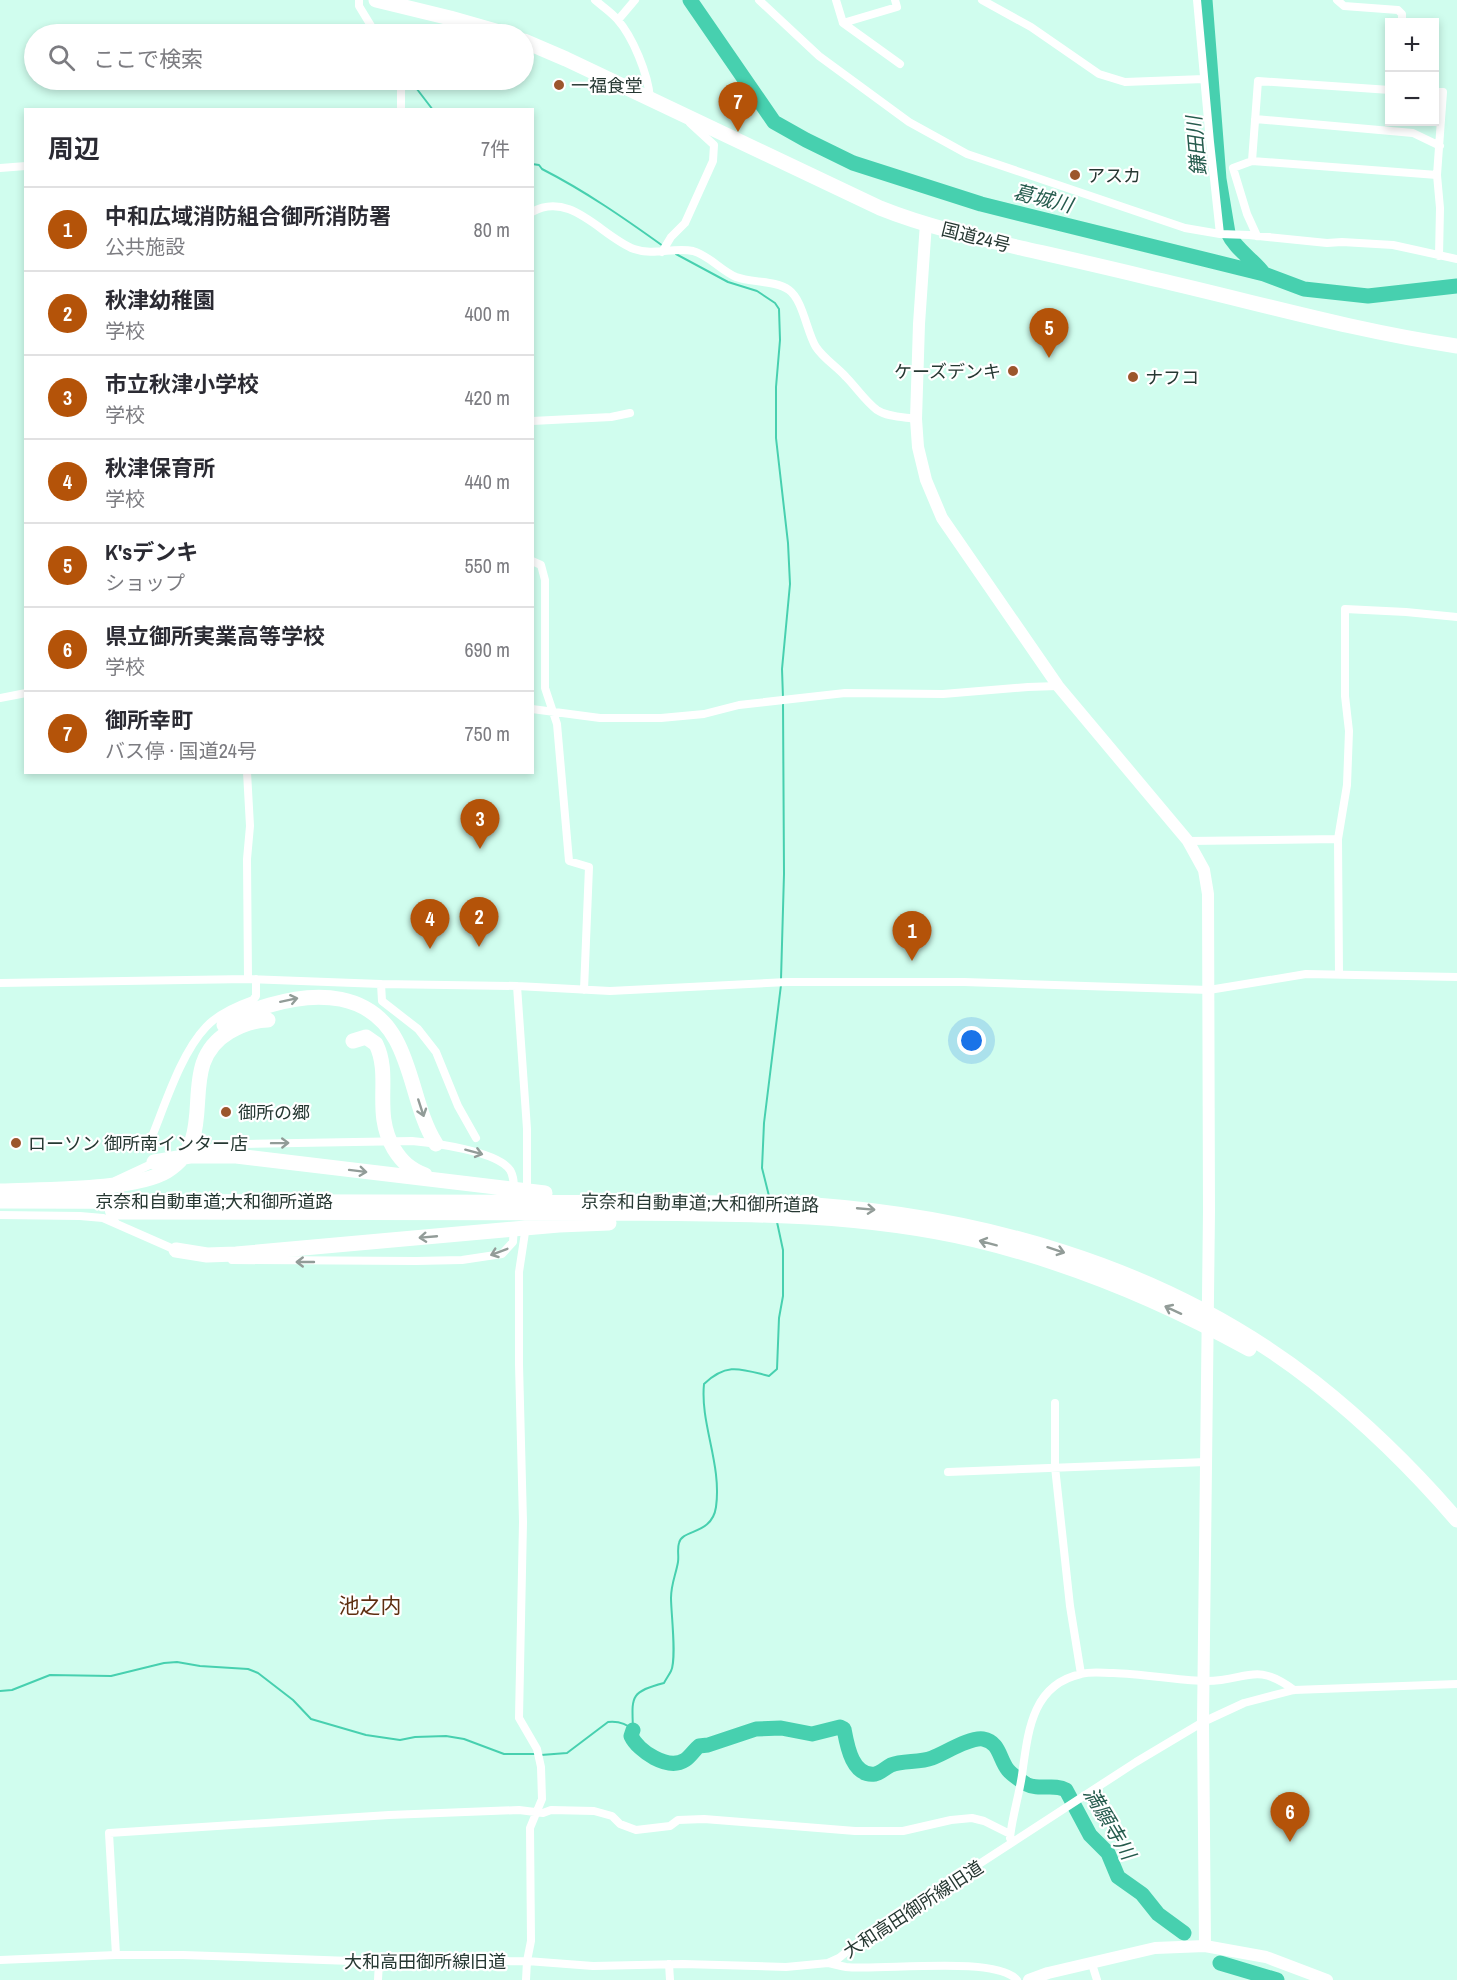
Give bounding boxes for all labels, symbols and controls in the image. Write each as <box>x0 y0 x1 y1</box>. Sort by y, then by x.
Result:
map controls <box>1385 18 1439 126</box>
button: + <box>1385 18 1439 72</box>
search box <box>24 24 534 90</box>
icon: search <box>45 41 78 74</box>
text: ここで検索 <box>93 44 203 74</box>
button: − <box>1385 72 1439 126</box>
place label: 一福食堂 <box>571 73 643 98</box>
marker: 一福食堂 <box>552 78 566 92</box>
pin: 7 <box>718 82 758 132</box>
water label: 鎌田川 <box>1180 113 1212 177</box>
text: 周辺 <box>48 131 100 166</box>
text: 7件 <box>481 135 510 162</box>
place label: アスカ <box>1087 163 1141 188</box>
marker: アスカ <box>1068 168 1082 182</box>
water label: 葛城川 <box>1011 178 1077 219</box>
text: 中和広域消防組合御所消防署 <box>105 201 391 231</box>
text: 1 <box>63 216 72 243</box>
text: 80 m <box>474 216 510 243</box>
street label: 国道24号 <box>939 216 1013 258</box>
text: 公共施設 <box>105 233 185 260</box>
text: 秋津幼稚園 <box>105 285 215 315</box>
text: 2 <box>63 300 72 327</box>
text: 400 m <box>464 300 510 327</box>
pin: 5 <box>1030 308 1068 358</box>
text: 学校 <box>105 317 145 344</box>
place label: ケーズデンキ <box>894 359 1001 384</box>
marker: ケーズデンキ <box>1006 364 1020 378</box>
place label: ナフコ <box>1145 365 1199 390</box>
text: 市立秋津小学校 <box>105 369 259 399</box>
marker: ナフコ <box>1126 370 1140 384</box>
text: 3 <box>63 384 72 411</box>
text: 420 m <box>464 384 510 411</box>
text: 学校 <box>105 401 145 428</box>
text: 秋津保育所 <box>105 453 215 483</box>
text: 4 <box>63 468 72 495</box>
text: 440 m <box>464 468 510 495</box>
text: 学校 <box>105 485 145 512</box>
text: K'sデンキ <box>105 537 198 567</box>
text: 5 <box>63 552 72 579</box>
text: 550 m <box>464 552 510 579</box>
text: ショップ <box>105 569 185 596</box>
text: 県立御所実業高等学校 <box>105 621 325 651</box>
text: 6 <box>63 636 72 663</box>
text: 690 m <box>464 636 510 663</box>
text: 学校 <box>105 653 145 680</box>
text: 御所幸町 <box>105 705 193 735</box>
text: 7 <box>63 720 72 747</box>
text: 750 m <box>464 720 510 747</box>
text: バス停 · 国道24号 <box>105 737 257 764</box>
pin: 3 <box>460 800 500 849</box>
pin: 2 <box>460 898 498 947</box>
pin: 4 <box>410 900 450 949</box>
pin: 1 <box>892 912 932 961</box>
one-way arrow <box>279 994 299 1005</box>
your location <box>957 1026 986 1055</box>
one-way arrow <box>416 1098 427 1117</box>
place label: 御所の郷 <box>238 1100 310 1125</box>
marker: 御所の郷 <box>219 1105 233 1119</box>
place label: ローソン 御所南インター店 <box>28 1131 248 1156</box>
marker: ローソン 御所南インター店 <box>9 1136 23 1150</box>
one-way arrow <box>270 1138 290 1149</box>
one-way arrow <box>464 1147 483 1159</box>
one-way arrow <box>348 1166 368 1177</box>
street label: 京奈和自動車道;大和御所道路 <box>581 1188 819 1218</box>
street label: 京奈和自動車道;大和御所道路 <box>95 1189 333 1214</box>
one-way arrow <box>855 1204 875 1215</box>
one-way arrow <box>419 1232 439 1243</box>
one-way arrow <box>979 1237 998 1249</box>
one-way arrow <box>1046 1245 1065 1256</box>
one-way arrow <box>490 1248 509 1259</box>
one-way arrow <box>296 1256 316 1268</box>
one-way arrow <box>1164 1304 1182 1316</box>
district label: 池之内 <box>339 1591 402 1620</box>
water label: 満願寺川 <box>1078 1782 1143 1866</box>
pin: 6 <box>1270 1792 1310 1842</box>
street label: 大和高田御所線旧道 <box>838 1854 988 1964</box>
street label: 大和高田御所線旧道 <box>344 1949 506 1974</box>

